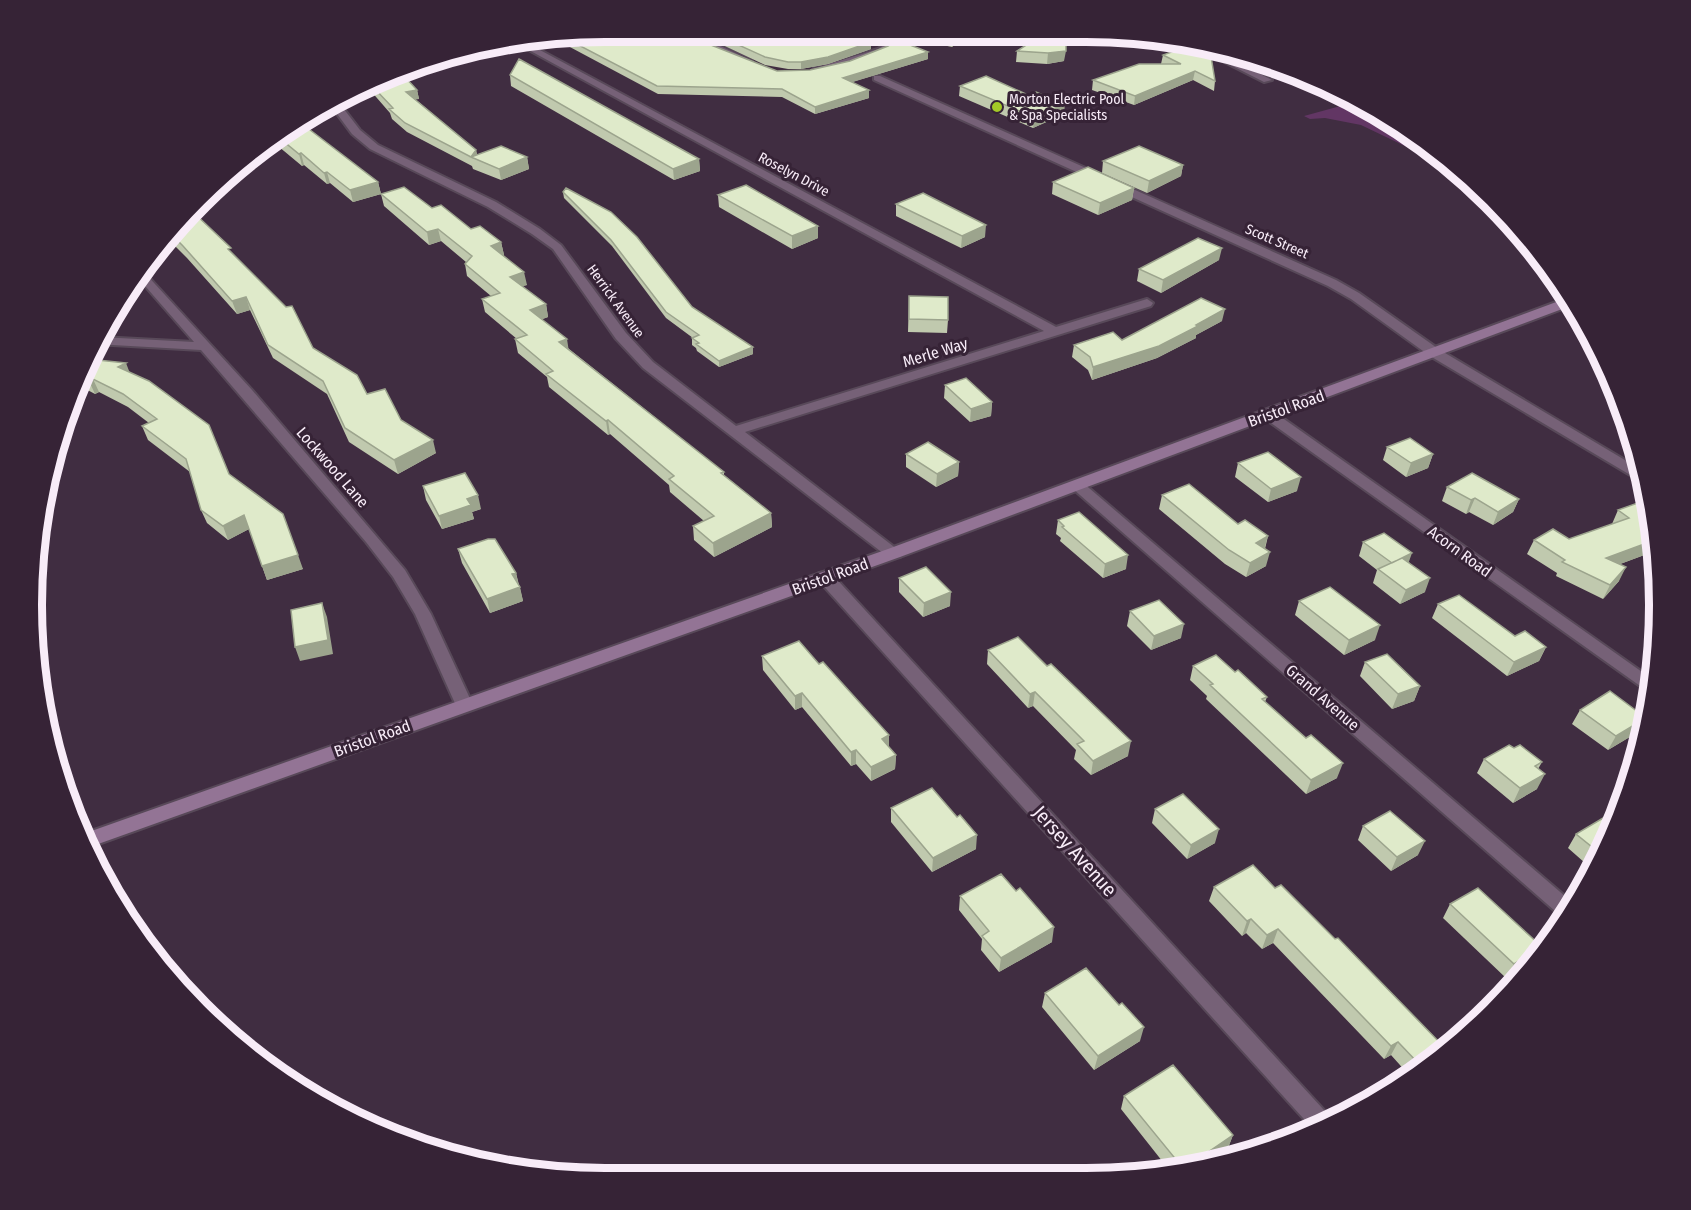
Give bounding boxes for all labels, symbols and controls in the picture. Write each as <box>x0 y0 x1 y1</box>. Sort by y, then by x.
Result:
place label: Morton Electric Pool & Spa Specialists <box>1009 91 1125 124</box>
marker: Morton Electric Pool & Spa Specialists <box>990 100 1004 114</box>
street label: Roselyn Drive <box>755 149 832 200</box>
street label: Scott Street <box>1243 221 1311 263</box>
street label: Herrick Avenue <box>583 261 648 341</box>
street label: Merle Way <box>900 333 971 371</box>
street label: Bristol Road <box>1245 386 1327 431</box>
street label: Lockwood Lane <box>293 423 373 511</box>
street label: Acorn Road <box>1424 522 1495 581</box>
street label: Bristol Road <box>789 554 871 599</box>
street label: Grand Avenue <box>1282 660 1363 734</box>
street label: Bristol Road <box>331 716 413 761</box>
street label: Jersey Avenue <box>1028 801 1122 901</box>

